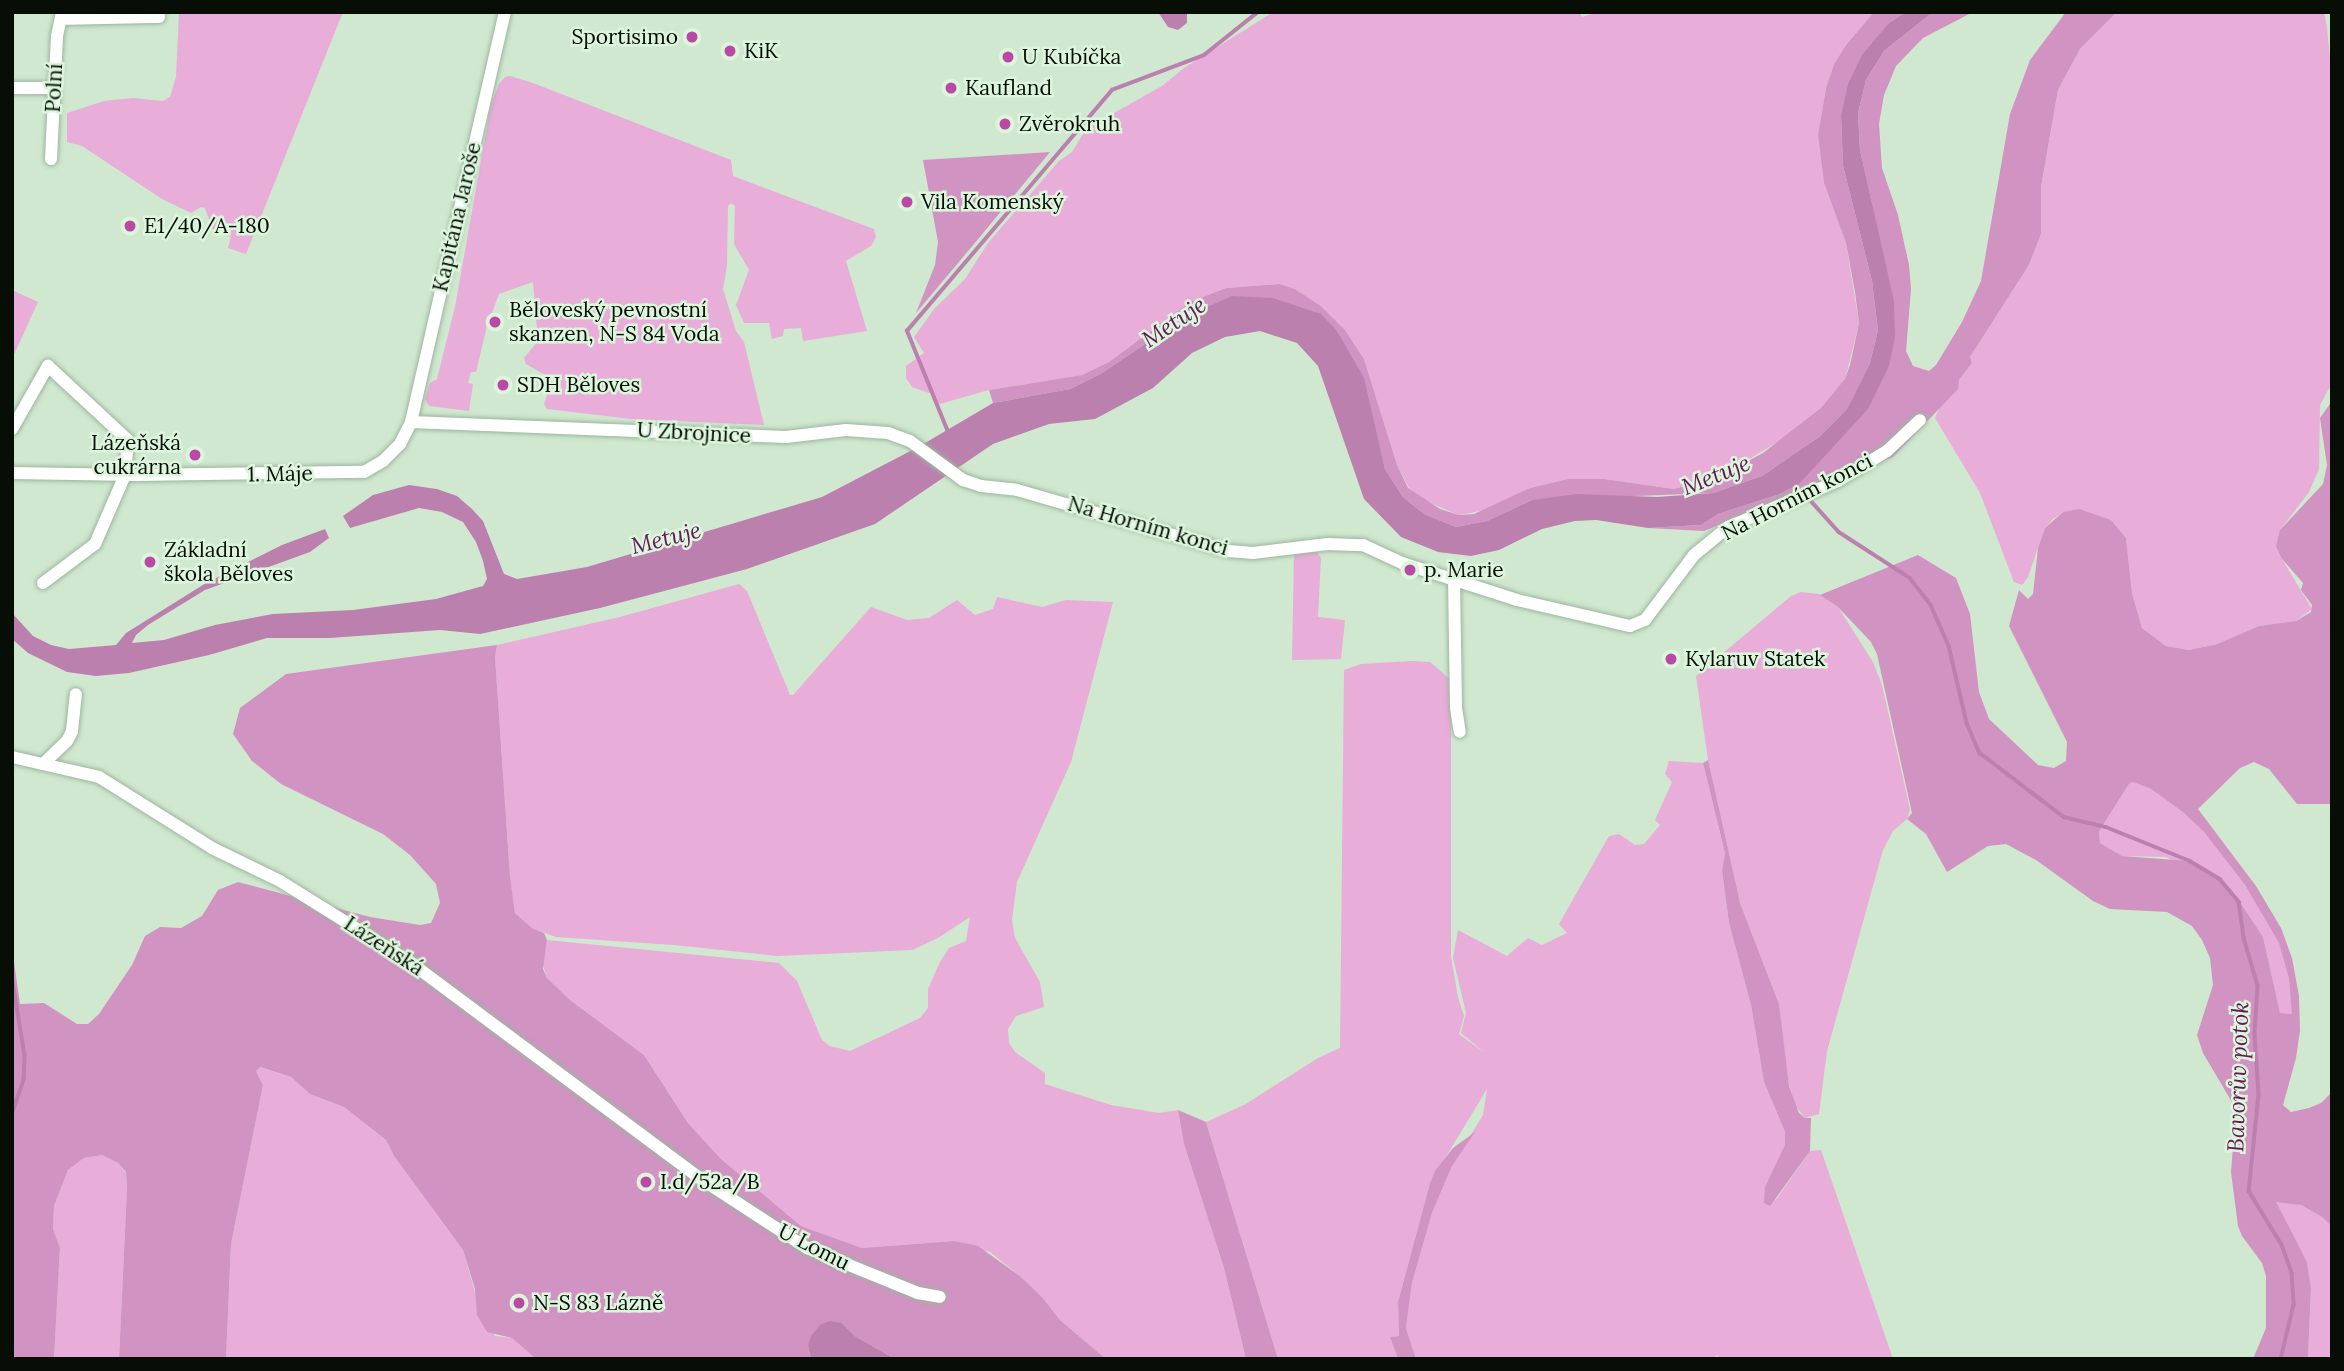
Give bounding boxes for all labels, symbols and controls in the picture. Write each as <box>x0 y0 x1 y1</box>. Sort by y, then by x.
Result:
place label: Sportisimo <box>571 24 678 50</box>
marker: Sportisimo <box>684 29 700 45</box>
place label: KiK <box>744 38 778 64</box>
marker: KiK <box>722 43 738 59</box>
place label: U Kubíčka <box>1022 44 1121 70</box>
marker: U Kubíčka <box>1000 49 1016 65</box>
street label: Polní <box>40 63 68 113</box>
place label: Kaufland <box>965 75 1052 101</box>
marker: Kaufland <box>943 80 959 96</box>
place label: Zvěrokruh <box>1019 111 1120 137</box>
marker: Zvěrokruh <box>997 116 1013 132</box>
street label: Kapitána Jaroše <box>428 140 486 294</box>
place label: Vila Komenský <box>921 189 1064 215</box>
marker: Vila Komenský <box>899 194 915 210</box>
place label: E1/40/A-180 <box>144 213 270 239</box>
marker: E1/40/A-180 <box>122 218 138 234</box>
water label: Metuje <box>1137 291 1211 353</box>
place label: Běloveský pevnostní skanzen, N-S 84 Voda <box>509 297 720 347</box>
marker: Běloveský pevnostní skanzen, N-S 84 Voda <box>487 314 503 330</box>
place label: SDH Běloves <box>517 372 640 398</box>
marker: SDH Běloves <box>495 377 511 393</box>
street label: U Zbrojnice <box>636 417 752 449</box>
place label: Lázeňská cukrárna <box>91 430 181 480</box>
marker: Lázeňská cukrárna <box>187 447 203 463</box>
street label: Na Horním konci <box>1717 448 1877 546</box>
water label: Metuje <box>1678 449 1754 501</box>
street label: 1. Máje <box>247 461 313 487</box>
street label: Na Horním konci <box>1065 491 1231 561</box>
water label: Metuje <box>628 516 704 560</box>
place label: Základní škola Běloves <box>164 537 293 587</box>
marker: Základní škola Běloves <box>142 554 158 570</box>
place label: p. Marie <box>1424 557 1504 583</box>
marker: p. Marie <box>1402 562 1418 578</box>
place label: Kylaruv Statek <box>1685 646 1825 672</box>
marker: Kylaruv Statek <box>1663 651 1679 667</box>
street label: Lázeňská <box>339 911 429 981</box>
water label: Bavorův potok <box>2222 1001 2254 1153</box>
place label: I.d/52a/B <box>660 1169 760 1195</box>
marker: I.d/52a/B <box>638 1174 654 1190</box>
street label: U Lomu <box>774 1218 854 1276</box>
place label: N-S 83 Lázně <box>533 1290 663 1316</box>
marker: N-S 83 Lázně <box>511 1295 527 1311</box>

